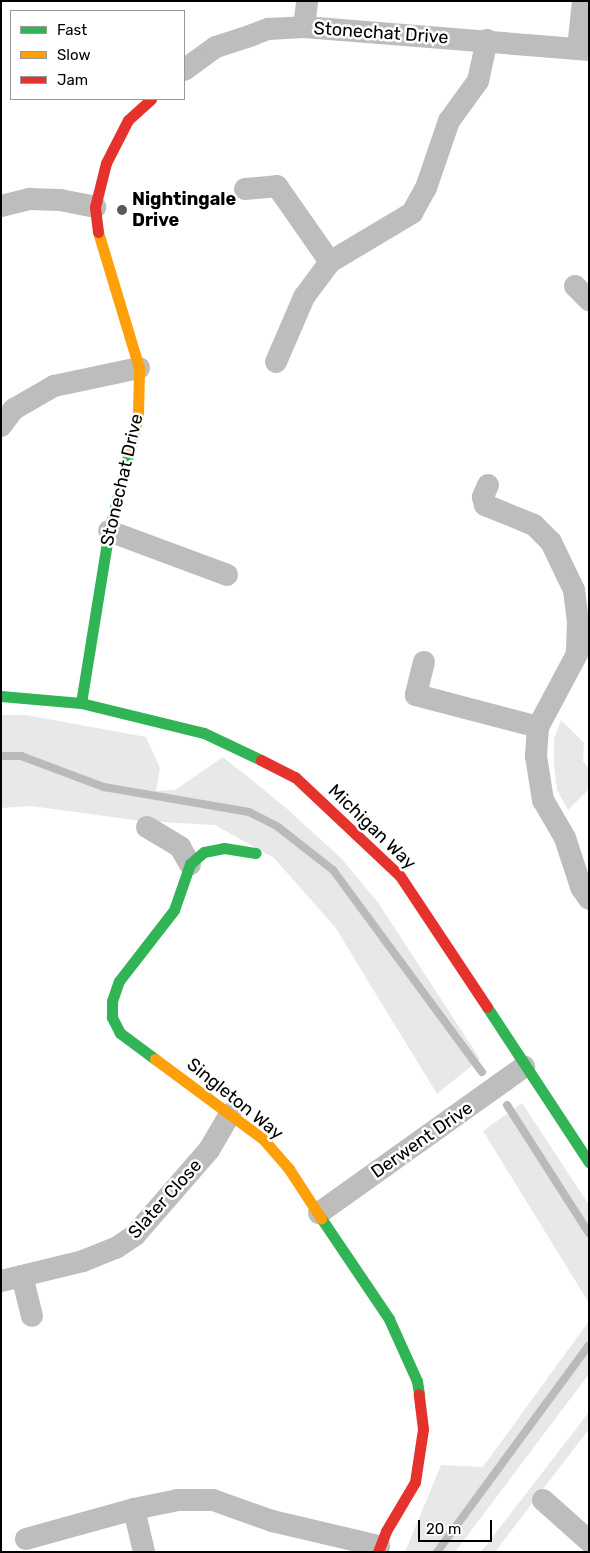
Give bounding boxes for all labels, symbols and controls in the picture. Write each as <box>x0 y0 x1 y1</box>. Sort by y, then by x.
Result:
legend <box>10 10 185 100</box>
street label: Stonechat Drive <box>313 18 449 48</box>
text: Fast <box>57 21 87 39</box>
text: Slow <box>57 46 90 64</box>
text: Jam <box>57 71 88 89</box>
place label: Nightingale Drive <box>132 189 236 232</box>
marker: Nightingale Drive <box>116 204 128 216</box>
street label: Stonechat Drive <box>96 412 148 548</box>
street label: Michigan Way <box>324 780 420 874</box>
street label: Singleton Way <box>182 1053 288 1145</box>
street label: Derwent Drive <box>367 1097 477 1183</box>
street label: Slater Close <box>124 1155 206 1243</box>
scale bar <box>420 1510 494 1542</box>
text: 20 m <box>426 1520 461 1538</box>

